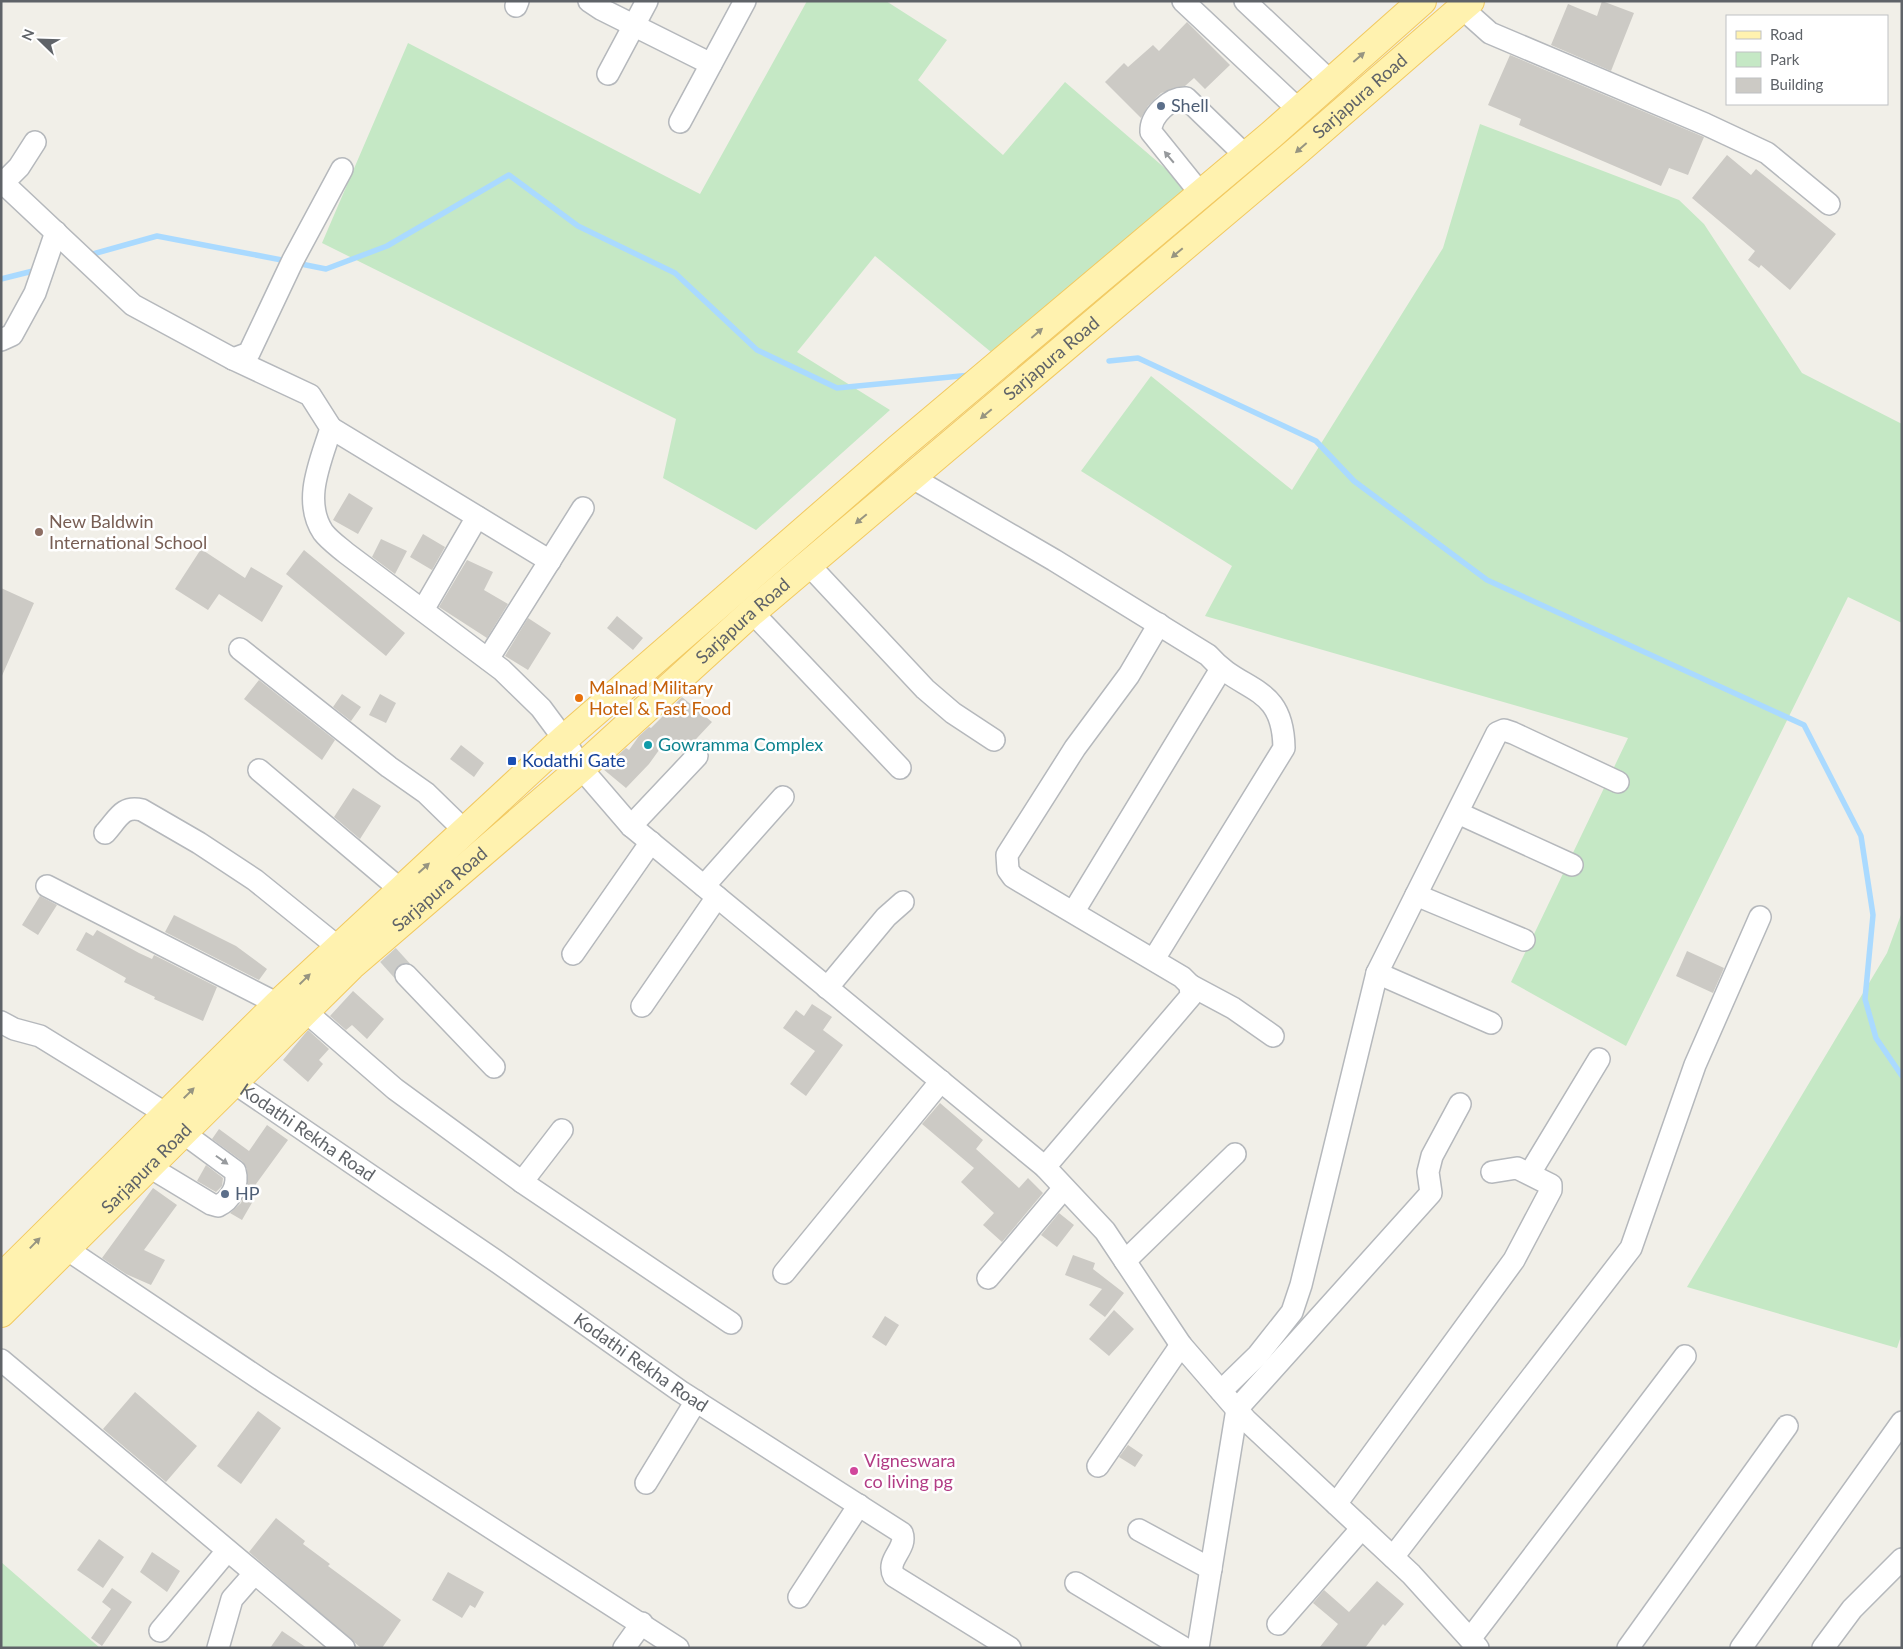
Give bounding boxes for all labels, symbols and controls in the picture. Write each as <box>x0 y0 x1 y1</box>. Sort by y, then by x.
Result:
north arrow <box>15 15 65 65</box>
legend <box>1726 15 1888 105</box>
text: Road <box>1770 25 1803 43</box>
text: N <box>18 26 38 43</box>
street label: Sarjapura Road <box>1307 49 1411 143</box>
text: Park <box>1770 50 1800 68</box>
one-way arrow <box>1353 51 1365 63</box>
text: Building <box>1770 75 1823 93</box>
place label: Shell <box>1171 94 1209 116</box>
marker: Shell <box>1155 100 1167 112</box>
one-way arrow <box>1294 142 1307 153</box>
one-way arrow <box>1164 150 1175 163</box>
one-way arrow <box>1170 247 1183 258</box>
street label: Sarjapura Road <box>998 311 1103 405</box>
one-way arrow <box>1030 328 1043 339</box>
one-way arrow <box>980 408 992 420</box>
place label: New Baldwin International School <box>49 510 207 553</box>
one-way arrow <box>855 513 868 524</box>
marker: New Baldwin International School <box>33 526 45 538</box>
street label: Sarjapura Road <box>691 573 794 668</box>
place label: Malnad Military Hotel & Fast Food <box>589 676 731 719</box>
marker: Malnad Military Hotel & Fast Food <box>573 692 585 704</box>
place label: Gowramma Complex <box>658 733 823 755</box>
marker: Gowramma Complex <box>642 739 654 751</box>
place label: Kodathi Gate <box>522 749 626 771</box>
marker: Kodathi Gate <box>506 755 518 767</box>
street label: Sarjapura Road <box>387 842 491 936</box>
one-way arrow <box>418 863 430 874</box>
one-way arrow <box>298 973 310 985</box>
street label: Kodathi Rekha Road <box>236 1078 380 1186</box>
one-way arrow <box>183 1087 195 1099</box>
street label: Sarjapura Road <box>96 1118 196 1217</box>
one-way arrow <box>215 1155 229 1165</box>
place label: HP <box>235 1182 260 1204</box>
marker: HP <box>219 1188 231 1200</box>
one-way arrow <box>29 1237 41 1249</box>
street label: Kodathi Rekha Road <box>570 1307 713 1416</box>
place label: Vigneswara co living pg <box>864 1449 956 1492</box>
marker: Vigneswara co living pg <box>848 1465 860 1477</box>

